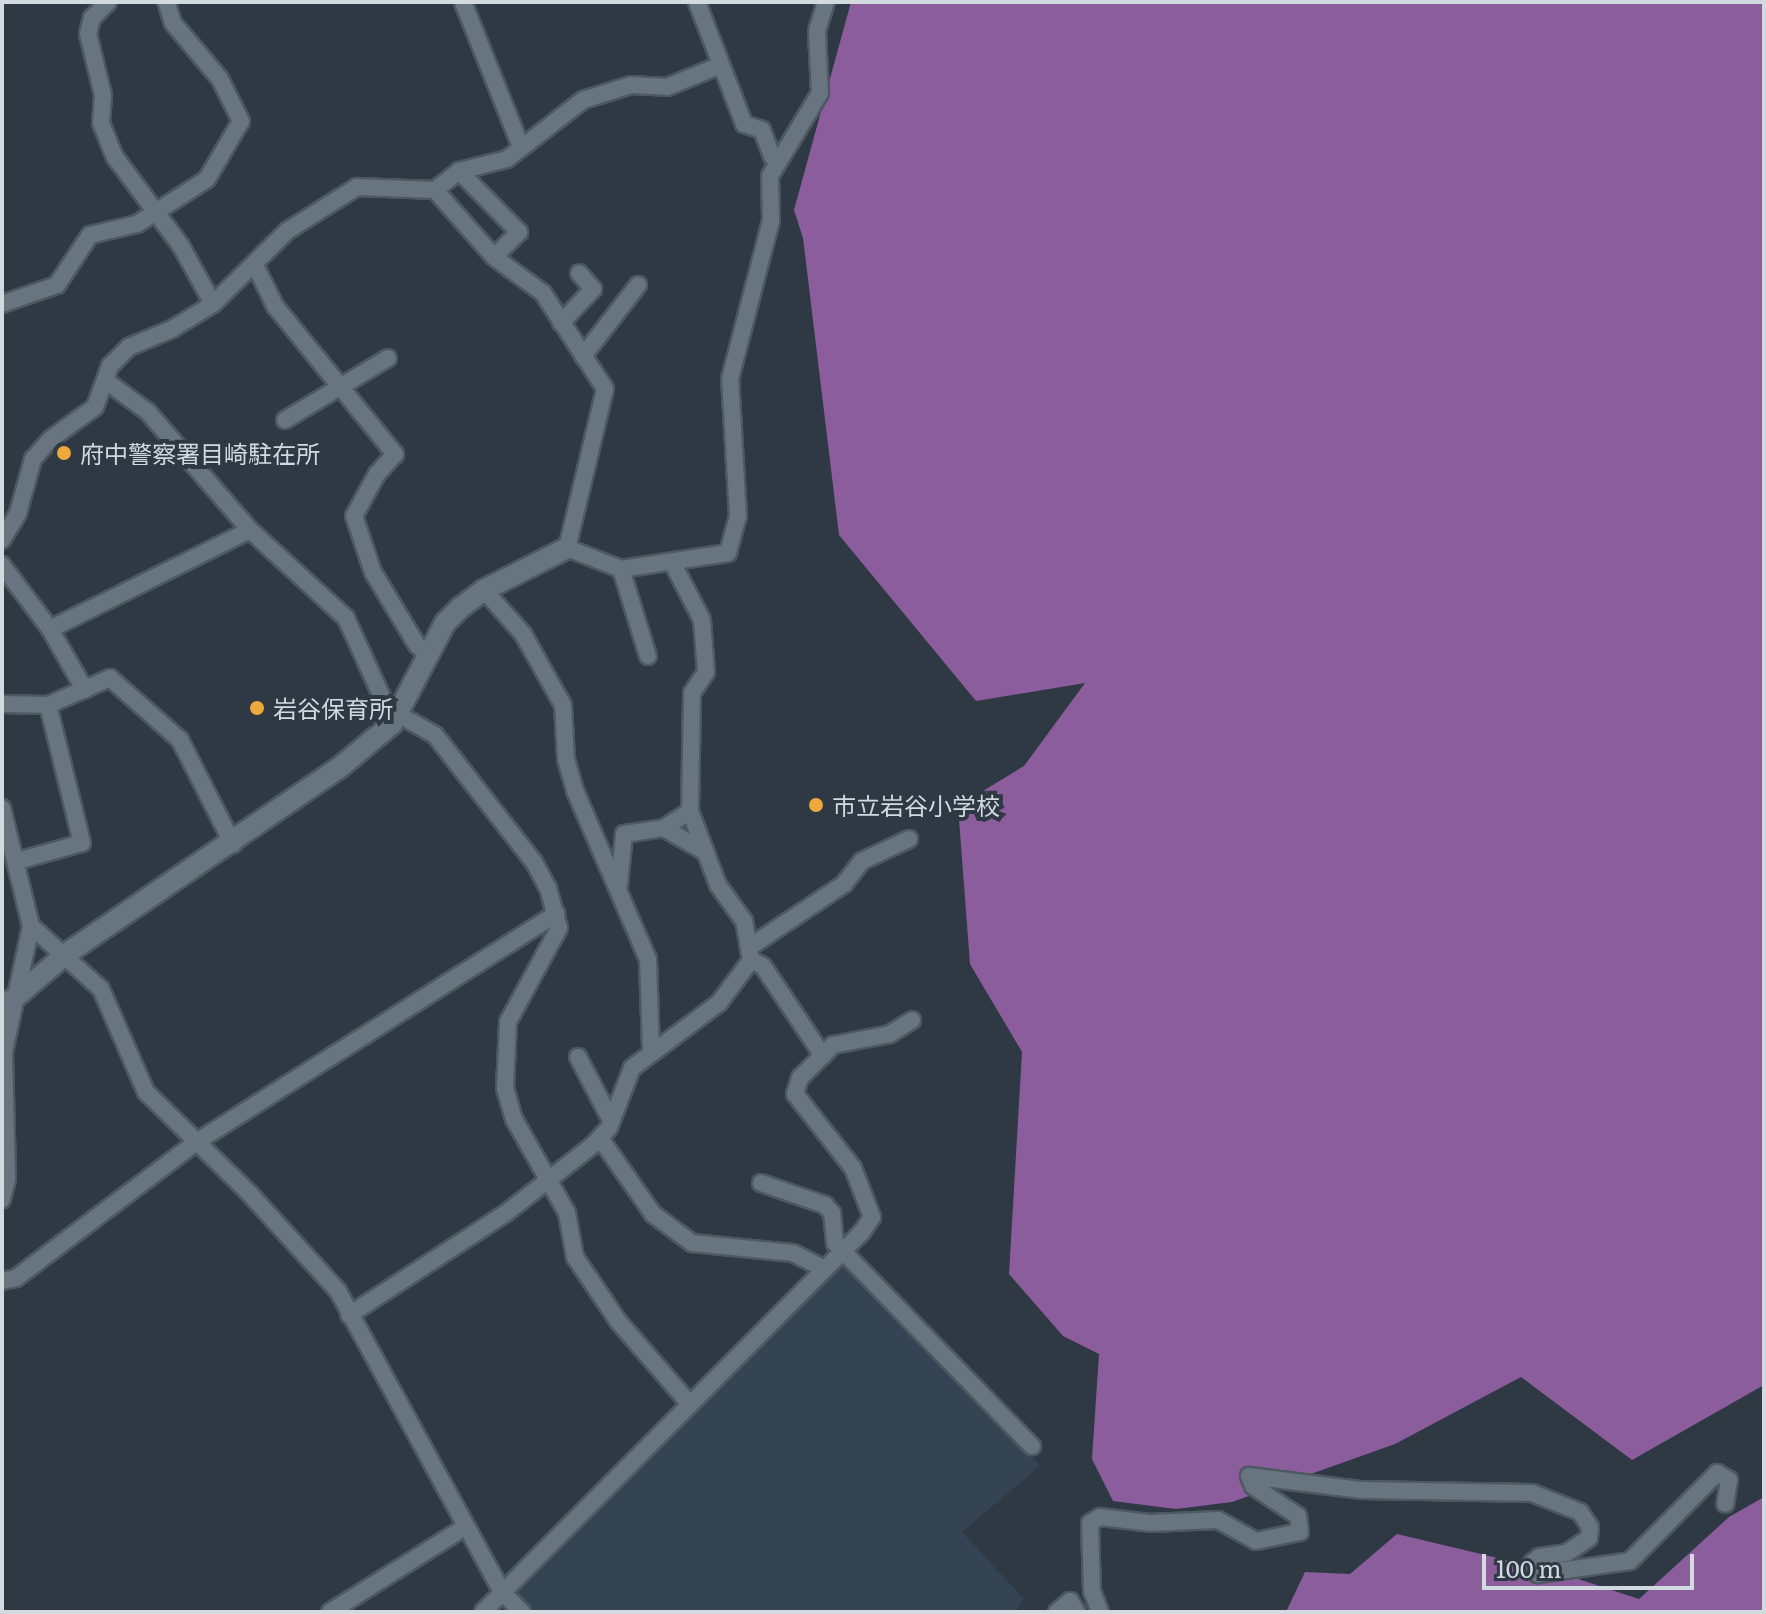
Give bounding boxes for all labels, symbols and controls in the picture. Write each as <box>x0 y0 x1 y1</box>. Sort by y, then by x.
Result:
place label: 府中警察署目崎駐在所 <box>80 439 320 467</box>
marker: 府中警察署目崎駐在所 <box>55 444 73 462</box>
place label: 岩谷保育所 <box>273 694 393 722</box>
marker: 岩谷保育所 <box>248 699 266 717</box>
place label: 市立岩谷小学校 <box>832 791 1000 819</box>
marker: 市立岩谷小学校 <box>807 796 825 814</box>
scale bar <box>1486 1538 1698 1588</box>
text: 100 m <box>1496 1550 1562 1585</box>

